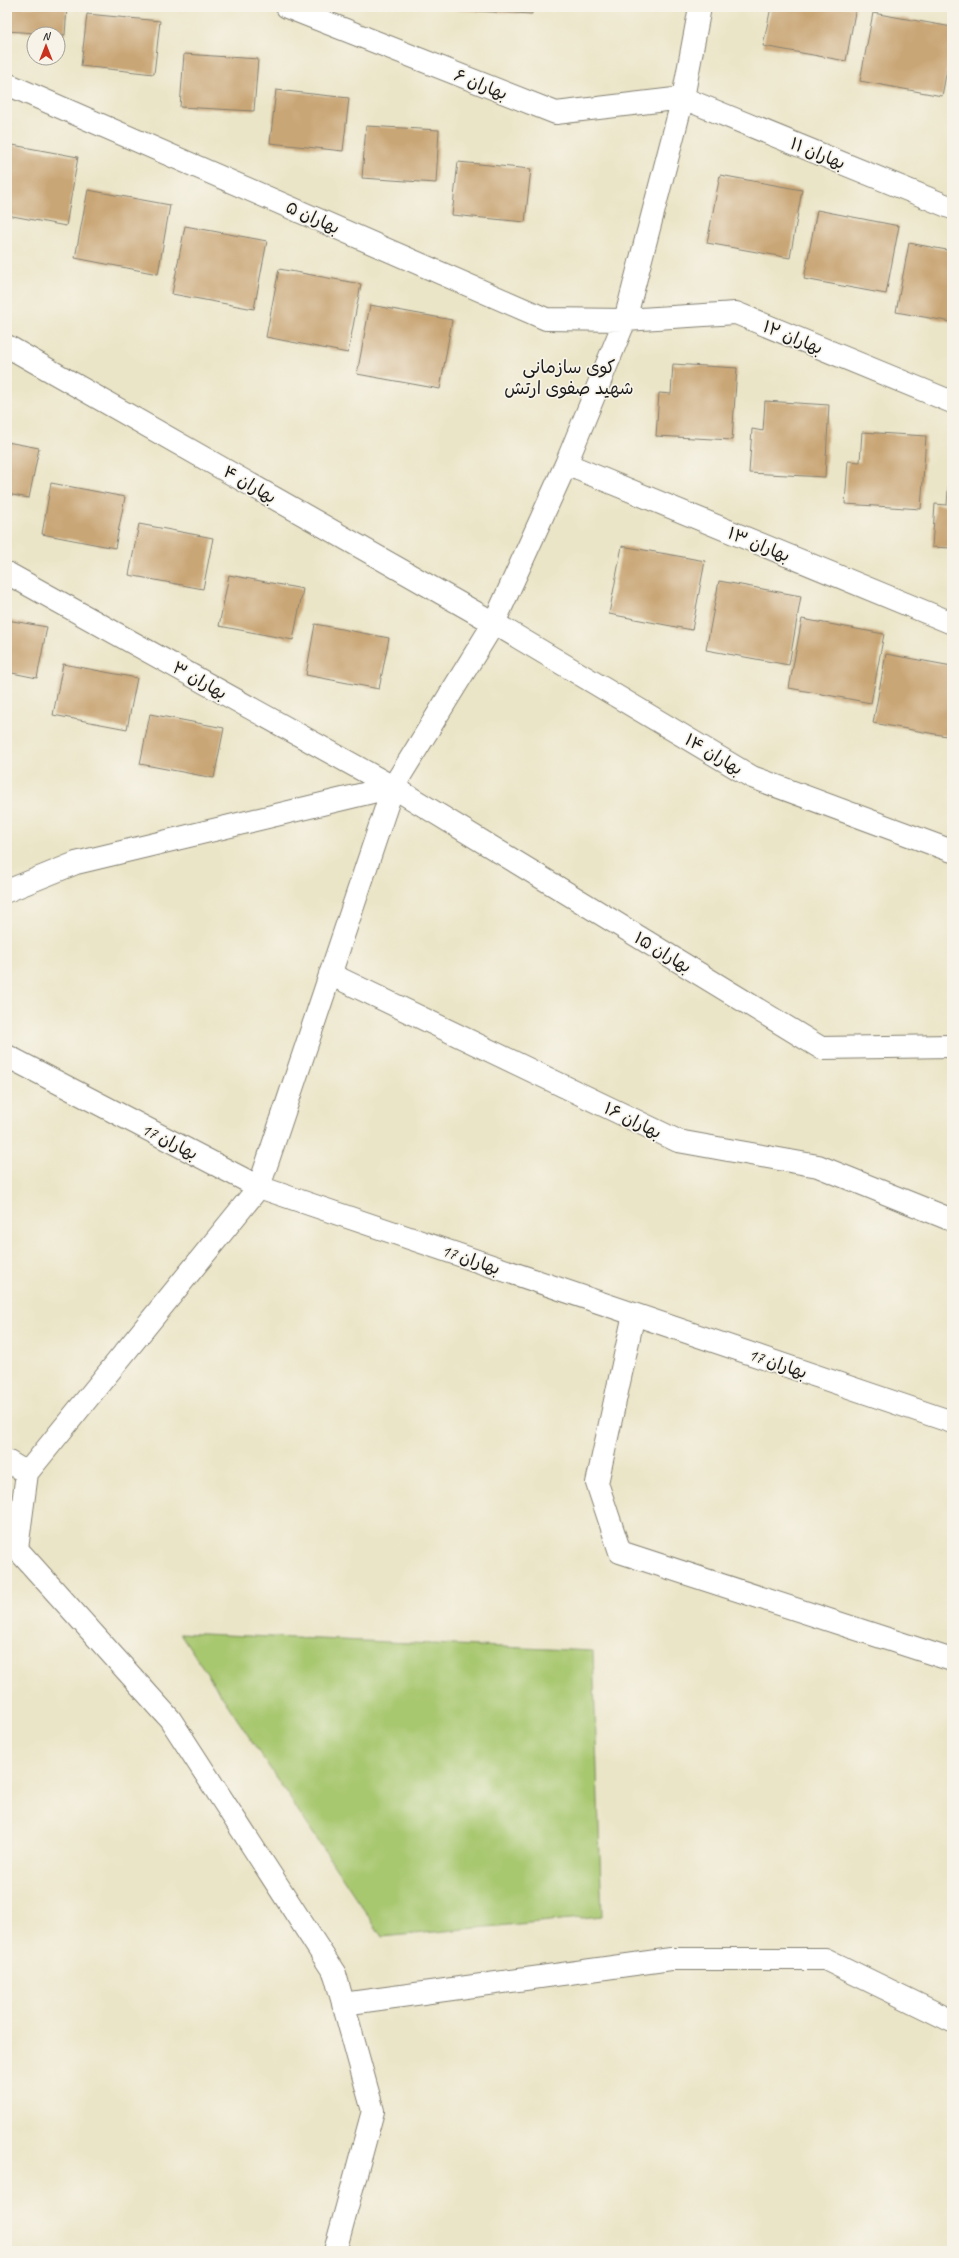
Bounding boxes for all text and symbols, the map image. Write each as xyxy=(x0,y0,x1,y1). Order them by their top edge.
north arrow xyxy=(26,26,66,66)
text: N xyxy=(43,29,52,43)
street label: بهاران ۶ xyxy=(451,64,510,105)
street label: بهاران ۱۱ xyxy=(787,133,848,174)
street label: بهاران ۵ xyxy=(283,196,343,239)
street label: بهاران ۱۲ xyxy=(760,316,826,359)
district label: کوی سازمانی شهید صفوی ارتش xyxy=(504,356,634,399)
street label: بهاران ۴ xyxy=(219,461,280,508)
street label: بهاران ۱۳ xyxy=(725,523,793,566)
street label: بهاران ۳ xyxy=(169,657,231,704)
street label: بهاران ۱۴ xyxy=(681,729,747,780)
street label: بهاران ۱۵ xyxy=(630,927,695,978)
street label: بهاران ۱۶ xyxy=(600,1098,665,1143)
street label: بهاران 17 xyxy=(138,1118,201,1165)
street label: بهاران 17 xyxy=(439,1240,503,1279)
street label: بهاران 17 xyxy=(746,1344,810,1383)

